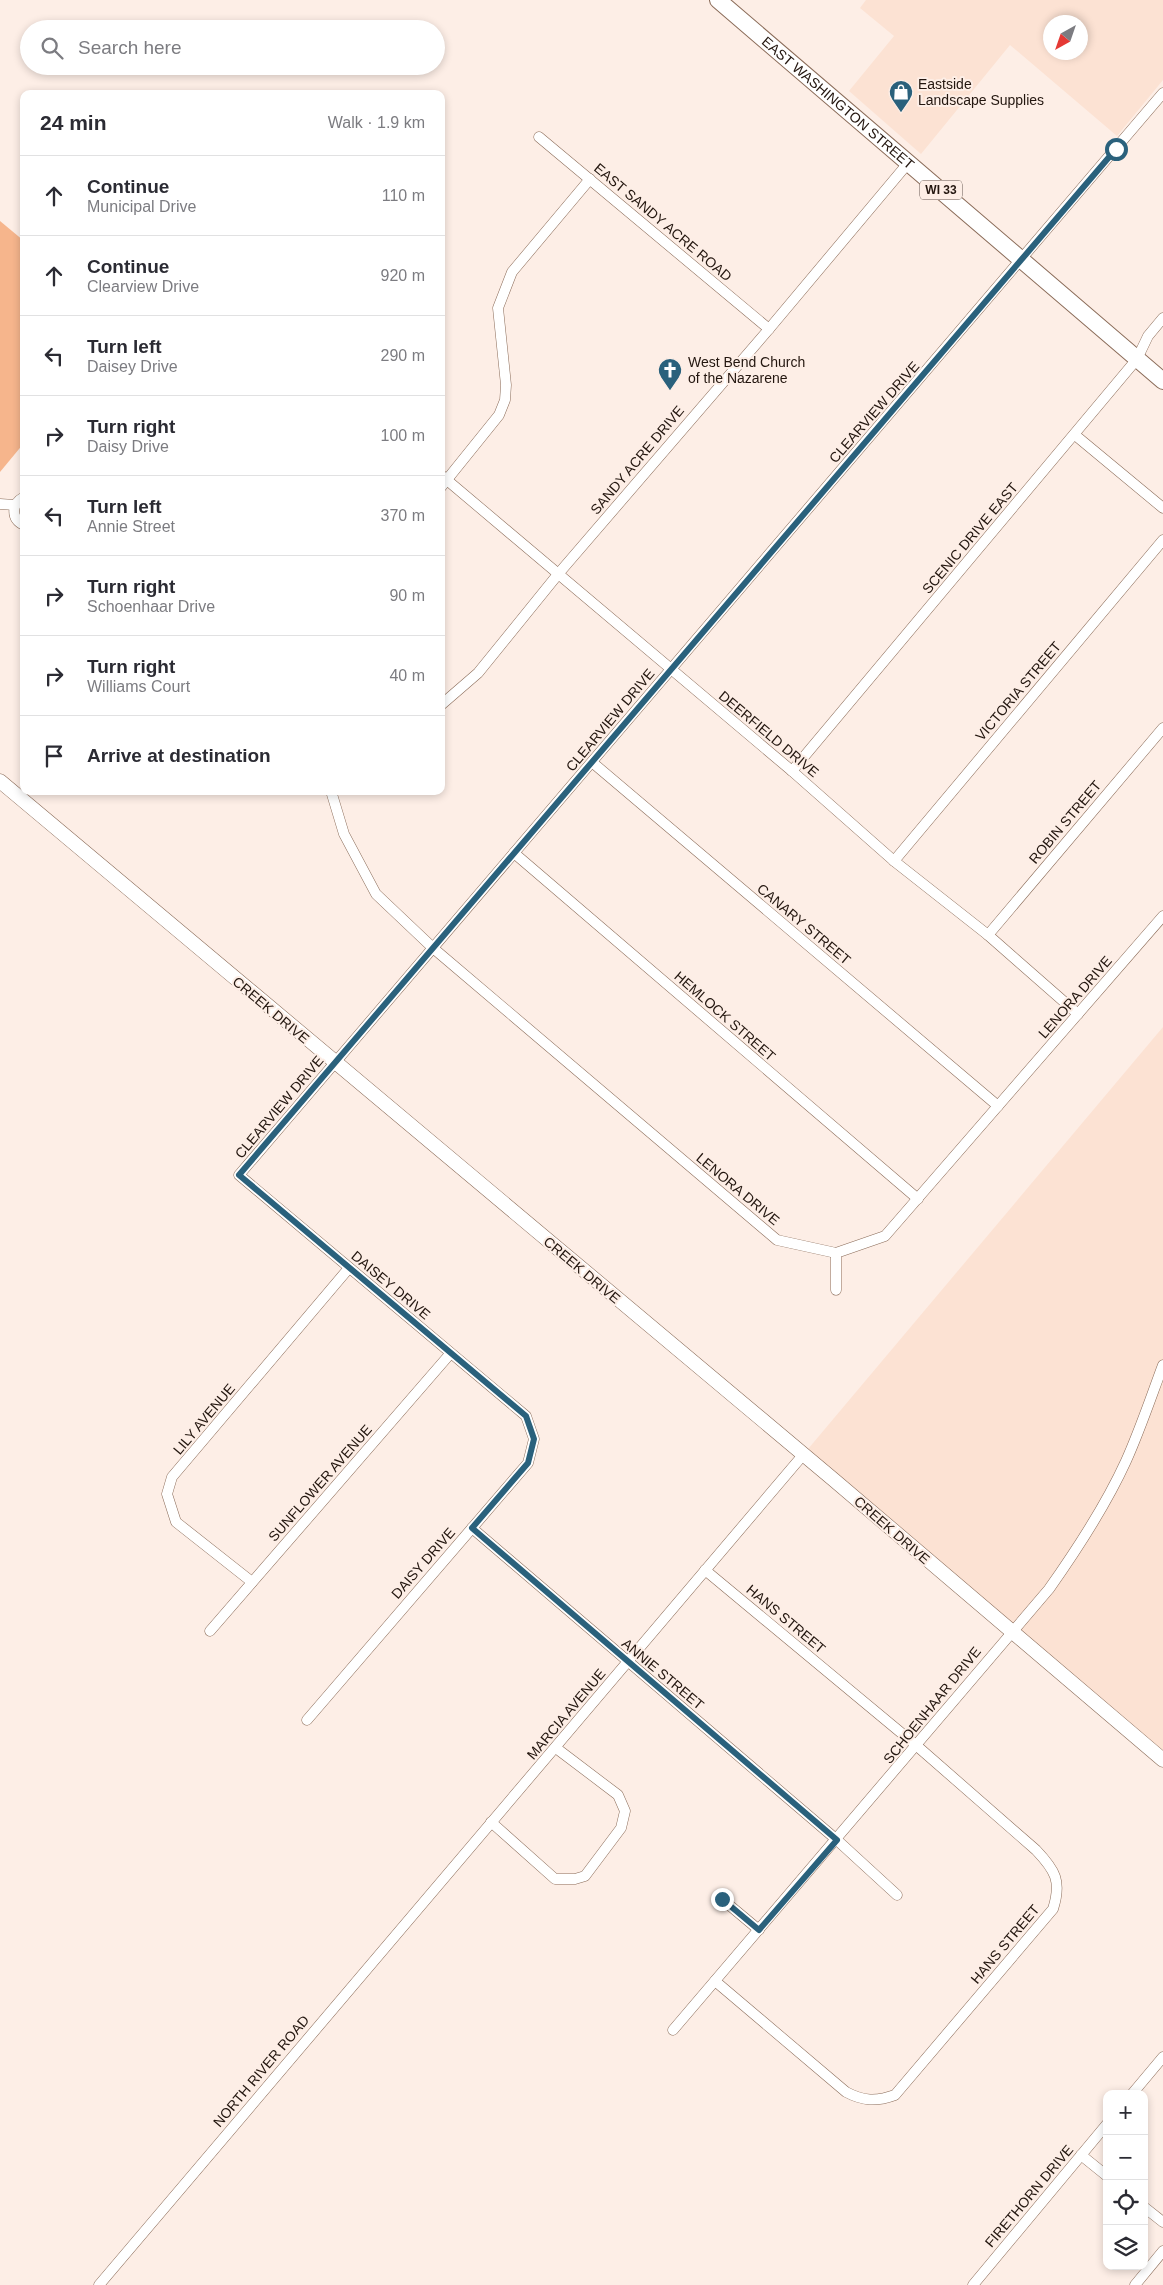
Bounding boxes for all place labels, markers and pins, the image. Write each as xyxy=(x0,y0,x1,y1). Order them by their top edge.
place label: Eastside Landscape Supplies xyxy=(918,76,1044,108)
shop icon: Eastside Landscape Supplies xyxy=(888,79,914,113)
place label: West Bend Church of the Nazarene xyxy=(688,354,805,386)
church icon: West Bend Church of the Nazarene xyxy=(657,357,683,391)

